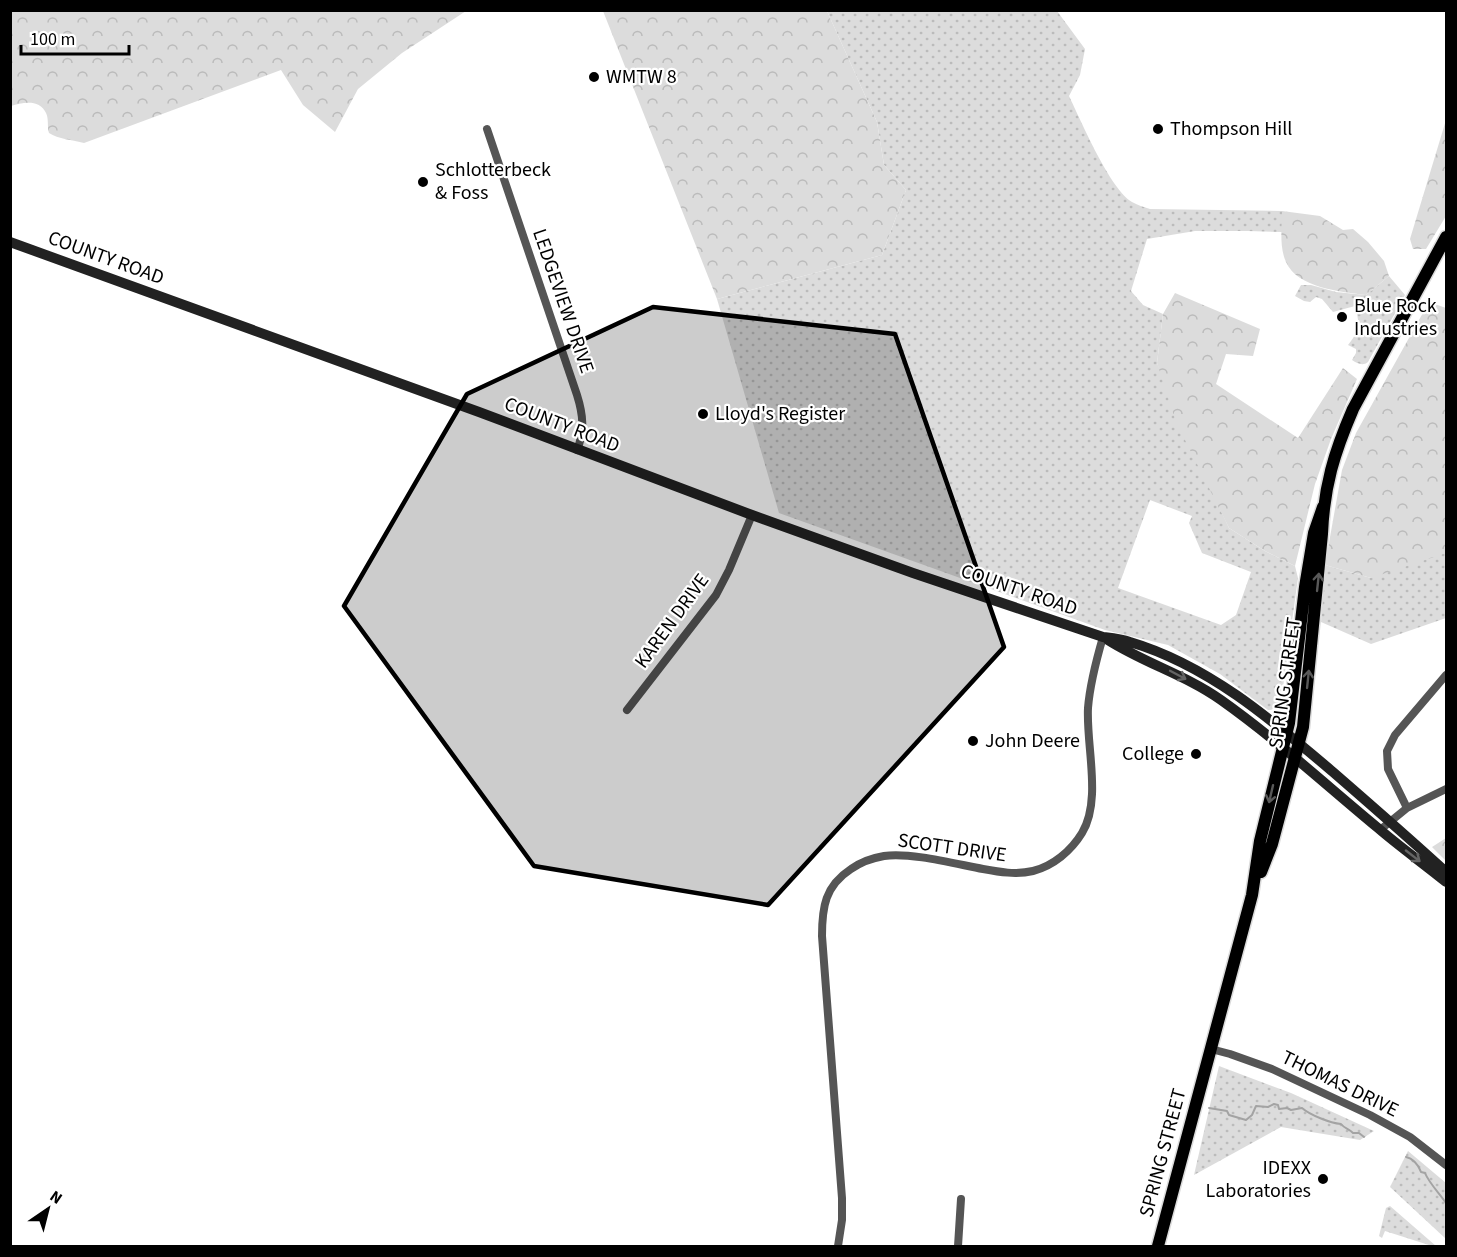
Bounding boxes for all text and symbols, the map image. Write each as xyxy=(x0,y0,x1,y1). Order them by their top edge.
scale bar xyxy=(21,18,129,56)
text: 100 m xyxy=(30,27,75,52)
place label: WMTW 8 xyxy=(606,63,677,91)
marker: WMTW 8 xyxy=(587,70,601,84)
place label: Thompson Hill xyxy=(1170,115,1292,143)
marker: Thompson Hill xyxy=(1151,122,1165,136)
place label: Schlotterbeck & Foss xyxy=(435,156,551,207)
marker: Schlotterbeck & Foss xyxy=(416,175,430,189)
street label: COUNTY ROAD xyxy=(44,224,168,292)
street label: LEDGEVIEW DRIVE xyxy=(525,225,601,377)
place label: Blue Rock Industries xyxy=(1354,292,1437,343)
marker: Blue Rock Industries xyxy=(1335,310,1349,324)
street label: COUNTY ROAD xyxy=(500,390,624,460)
place label: Lloyd's Register xyxy=(715,400,845,428)
marker: Lloyd's Register xyxy=(696,407,710,421)
street label: COUNTY ROAD xyxy=(957,557,1081,623)
street label: KAREN DRIVE xyxy=(628,568,716,674)
one-way arrow xyxy=(1312,573,1323,593)
street label: SPRING STREET xyxy=(1262,615,1308,750)
one-way arrow xyxy=(1169,669,1186,681)
one-way arrow xyxy=(1303,669,1314,689)
place label: John Deere xyxy=(985,727,1080,755)
marker: John Deere xyxy=(966,734,980,748)
place label: College xyxy=(1122,740,1184,768)
marker: College xyxy=(1189,747,1203,761)
one-way arrow xyxy=(1265,784,1276,803)
street label: SCOTT DRIVE xyxy=(896,827,1008,869)
one-way arrow xyxy=(1405,849,1421,862)
street label: THOMAS DRIVE xyxy=(1277,1044,1403,1124)
street label: SPRING STREET xyxy=(1132,1085,1194,1220)
place label: IDEXX Laboratories xyxy=(1206,1154,1311,1205)
marker: IDEXX Laboratories xyxy=(1316,1172,1330,1186)
north arrow xyxy=(18,1179,78,1239)
text: N xyxy=(45,1185,67,1210)

